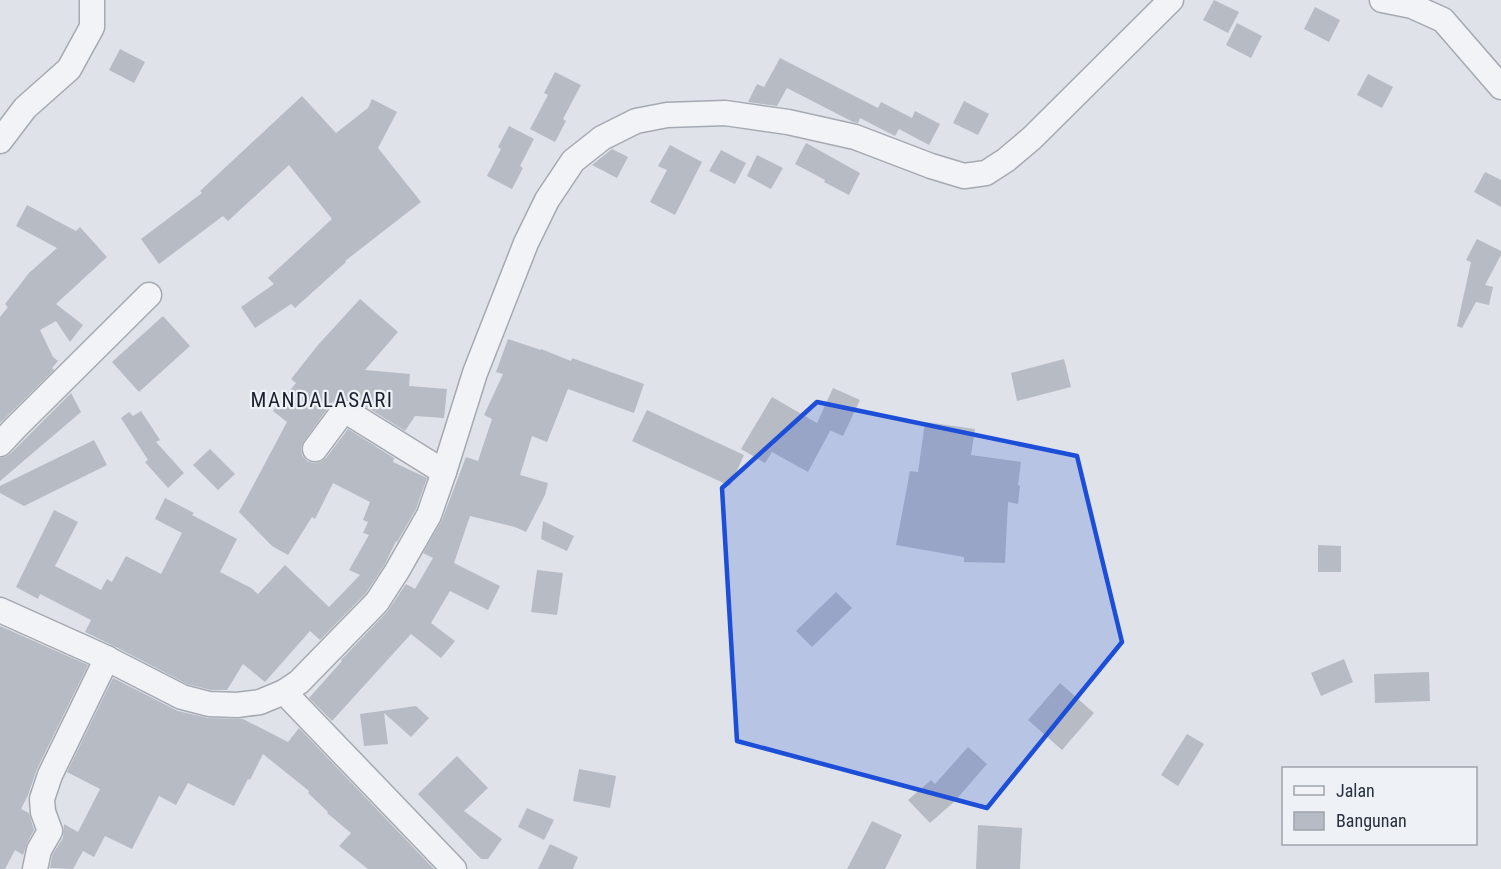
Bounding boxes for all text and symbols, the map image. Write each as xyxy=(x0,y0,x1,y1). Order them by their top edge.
district label: MANDALASARI xyxy=(250,388,394,412)
legend xyxy=(1282,767,1477,845)
text: Jalan xyxy=(1336,780,1375,801)
text: Bangunan xyxy=(1336,810,1407,831)

